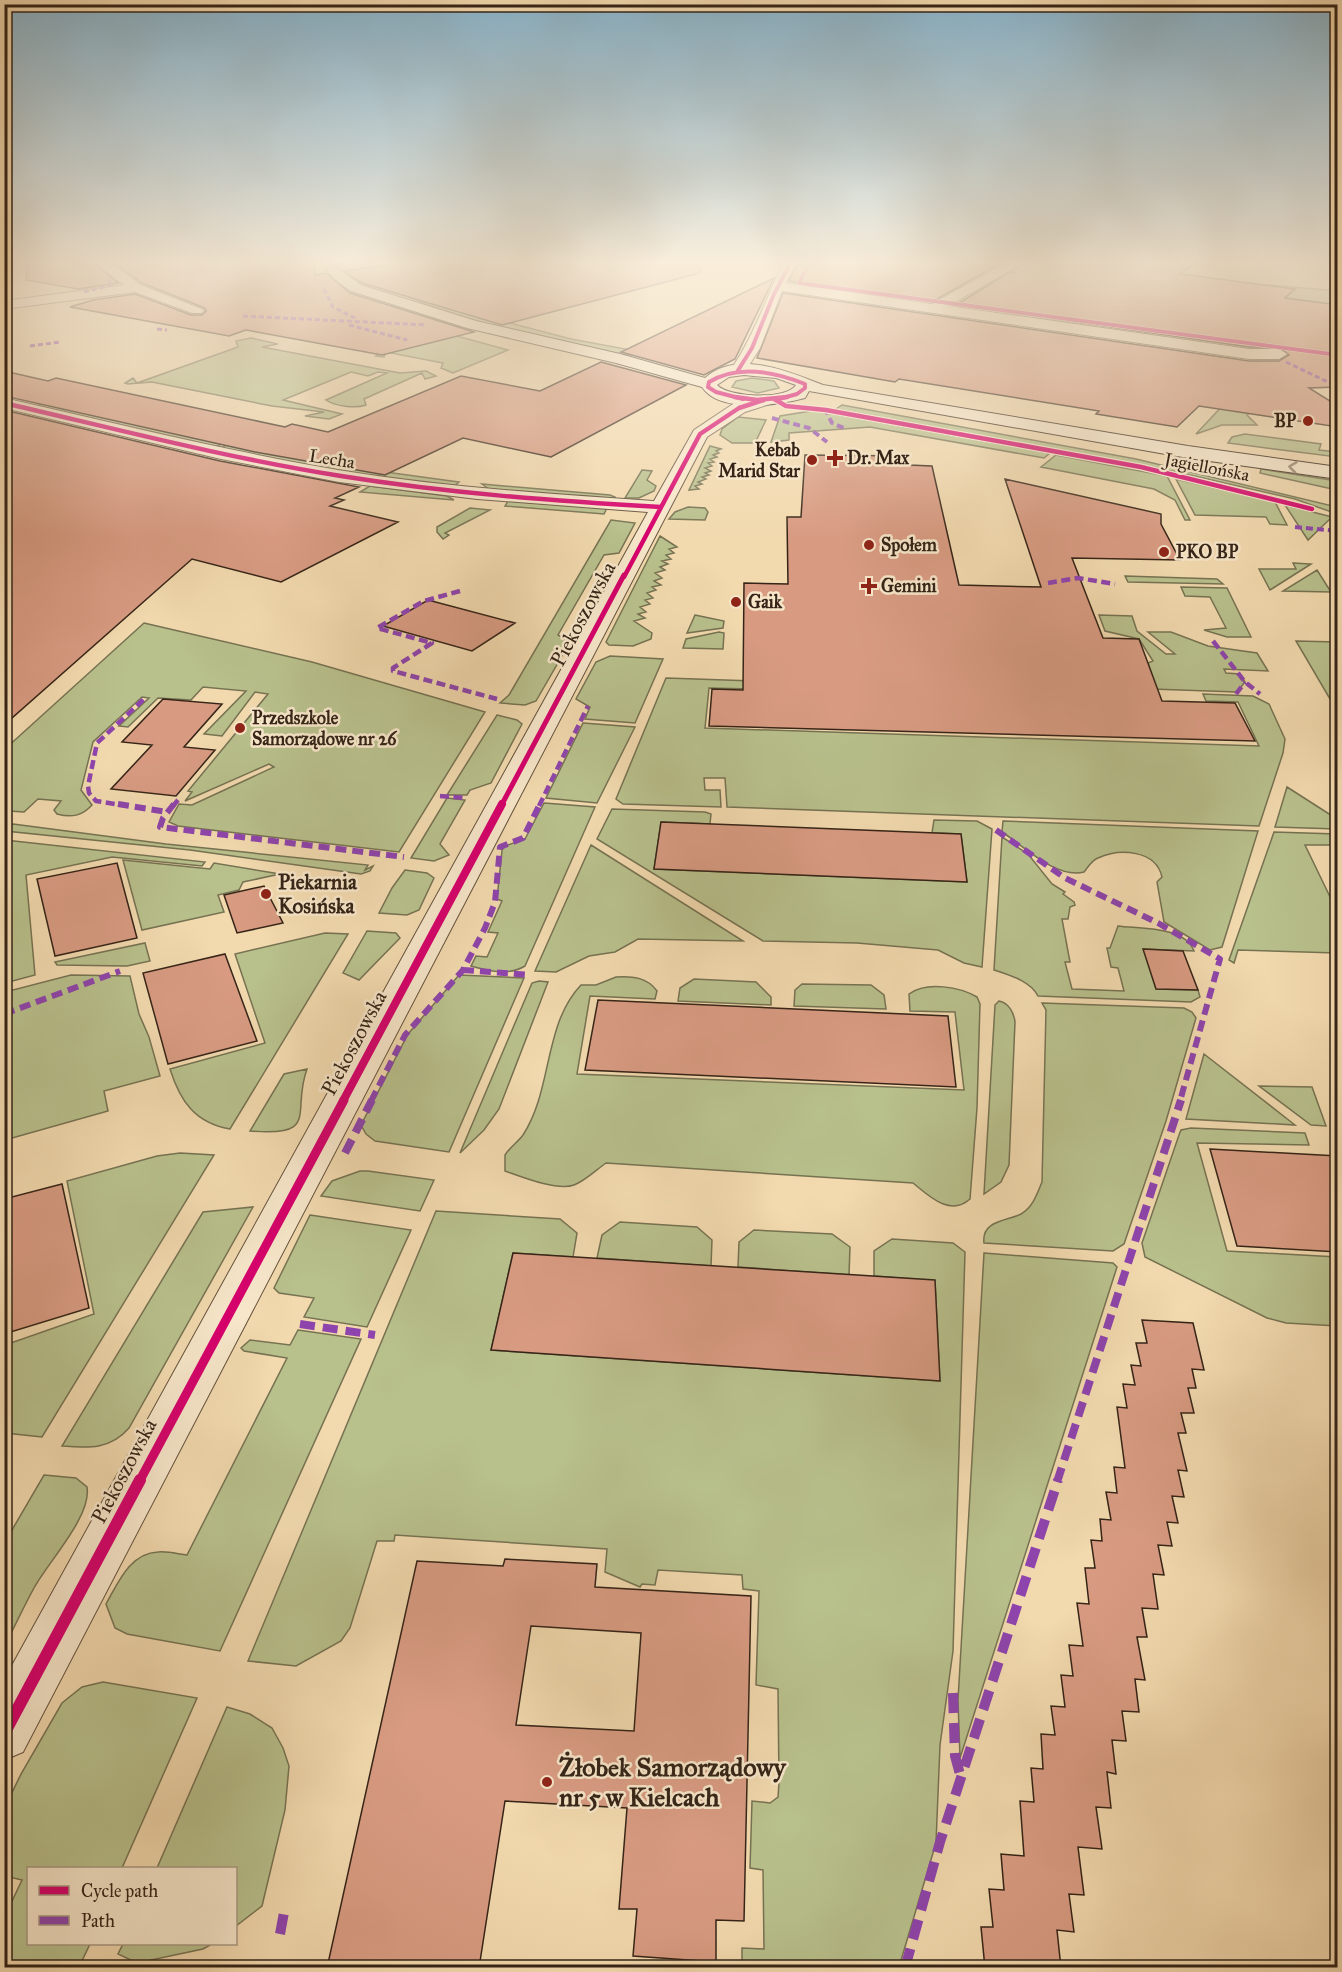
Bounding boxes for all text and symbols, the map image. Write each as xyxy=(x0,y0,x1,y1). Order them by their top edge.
place label: BP xyxy=(1274,410,1297,432)
marker: BP xyxy=(1301,414,1315,428)
place label: Kebab Marid Star xyxy=(718,439,801,482)
street label: Lecha xyxy=(308,445,357,474)
place label: Dr. Max xyxy=(847,447,910,469)
street label: Jagiellońska xyxy=(1160,448,1252,487)
marker: Dr. Max xyxy=(828,451,842,465)
marker: Kebab Marid Star xyxy=(805,453,819,467)
one-way arrow xyxy=(1288,461,1297,474)
place label: Społem xyxy=(881,534,938,557)
marker: Społem xyxy=(862,538,876,552)
place label: PKO BP xyxy=(1176,541,1239,563)
marker: PKO BP xyxy=(1157,545,1171,559)
street label: Piekoszowska xyxy=(545,557,621,671)
place label: Gemini xyxy=(881,575,937,597)
marker: Gemini xyxy=(862,579,876,593)
place label: Gaik xyxy=(748,591,783,613)
marker: Gaik xyxy=(729,595,743,609)
place label: Przedszkole Samorządowe nr 26 xyxy=(252,707,397,750)
marker: Przedszkole Samorządowe nr 26 xyxy=(233,721,247,735)
place label: Piekarnia Kosińska xyxy=(278,869,358,919)
marker: Piekarnia Kosińska xyxy=(259,887,273,901)
street label: Piekoszowska xyxy=(316,986,392,1100)
street label: Piekoszowska xyxy=(86,1414,162,1528)
place label: Żłobek Samorządowy nr 5 w Kielcach xyxy=(559,1751,787,1813)
marker: Żłobek Samorządowy nr 5 w Kielcach xyxy=(540,1775,554,1789)
legend xyxy=(27,1867,237,1945)
text: Cycle path xyxy=(81,1880,158,1902)
text: Path xyxy=(81,1910,115,1932)

